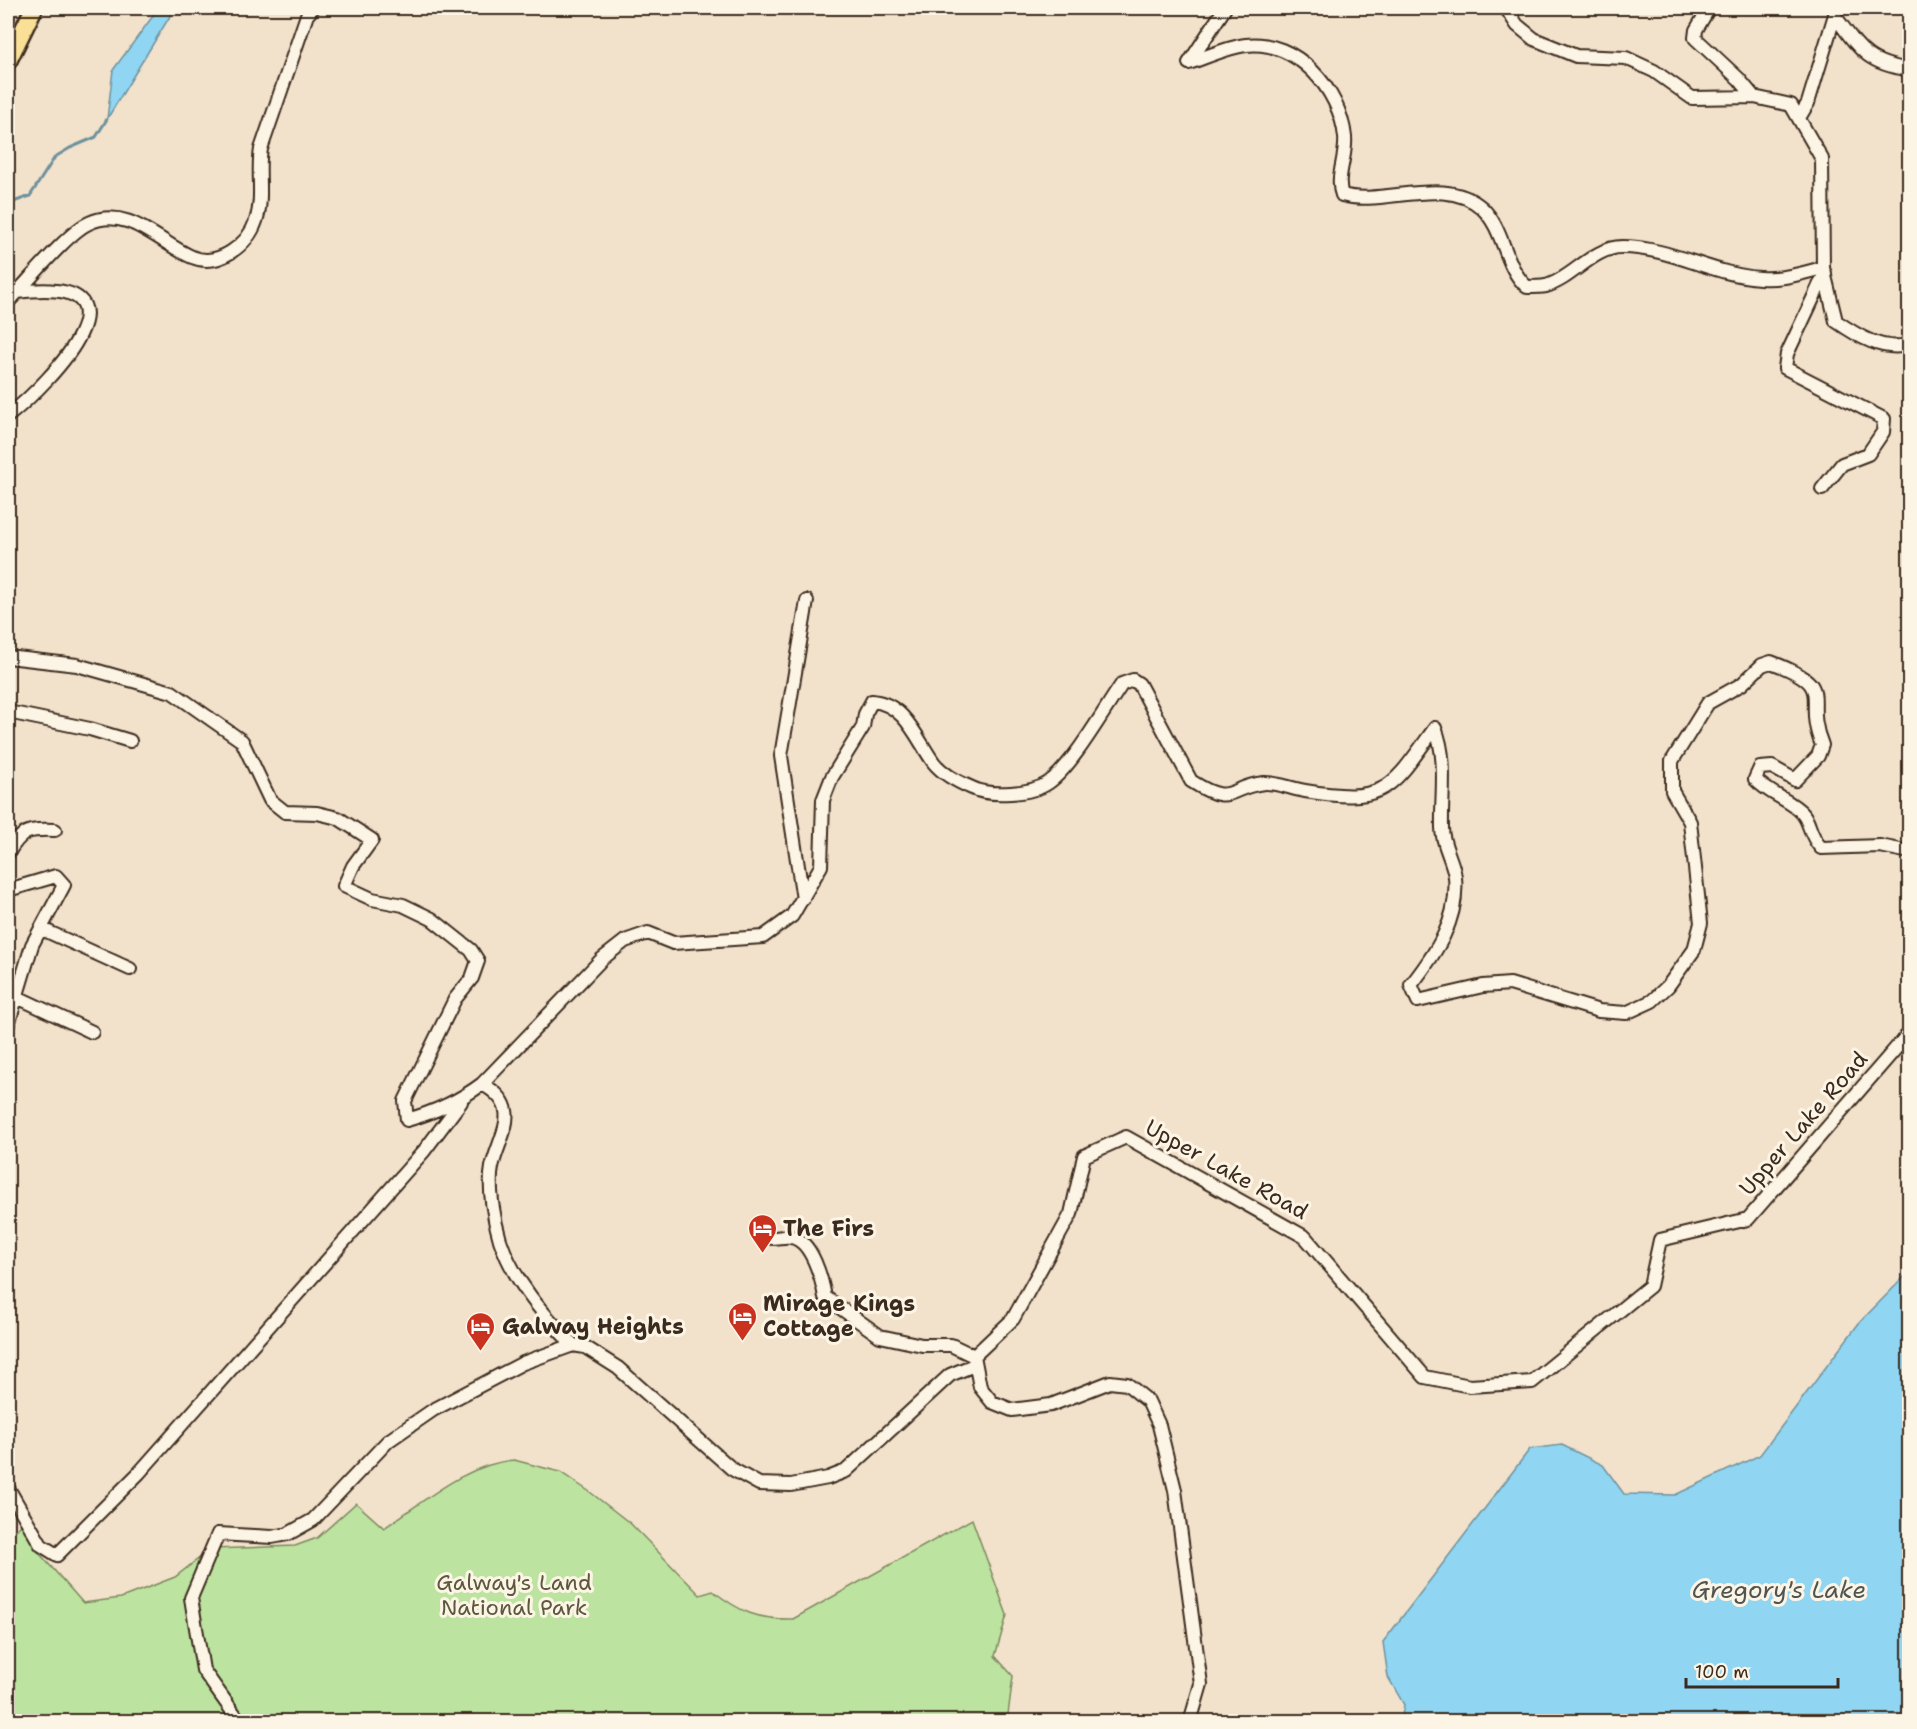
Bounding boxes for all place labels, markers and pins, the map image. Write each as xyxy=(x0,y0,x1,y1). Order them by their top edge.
hotel icon: The Firs xyxy=(746,1212,778,1254)
place label: The Firs xyxy=(783,1214,874,1243)
place label: Mirage Kings Cottage xyxy=(763,1289,915,1343)
hotel icon: Mirage Kings Cottage xyxy=(726,1300,758,1342)
hotel icon: Galway Heights xyxy=(465,1310,497,1352)
place label: Galway Heights xyxy=(502,1312,684,1341)

